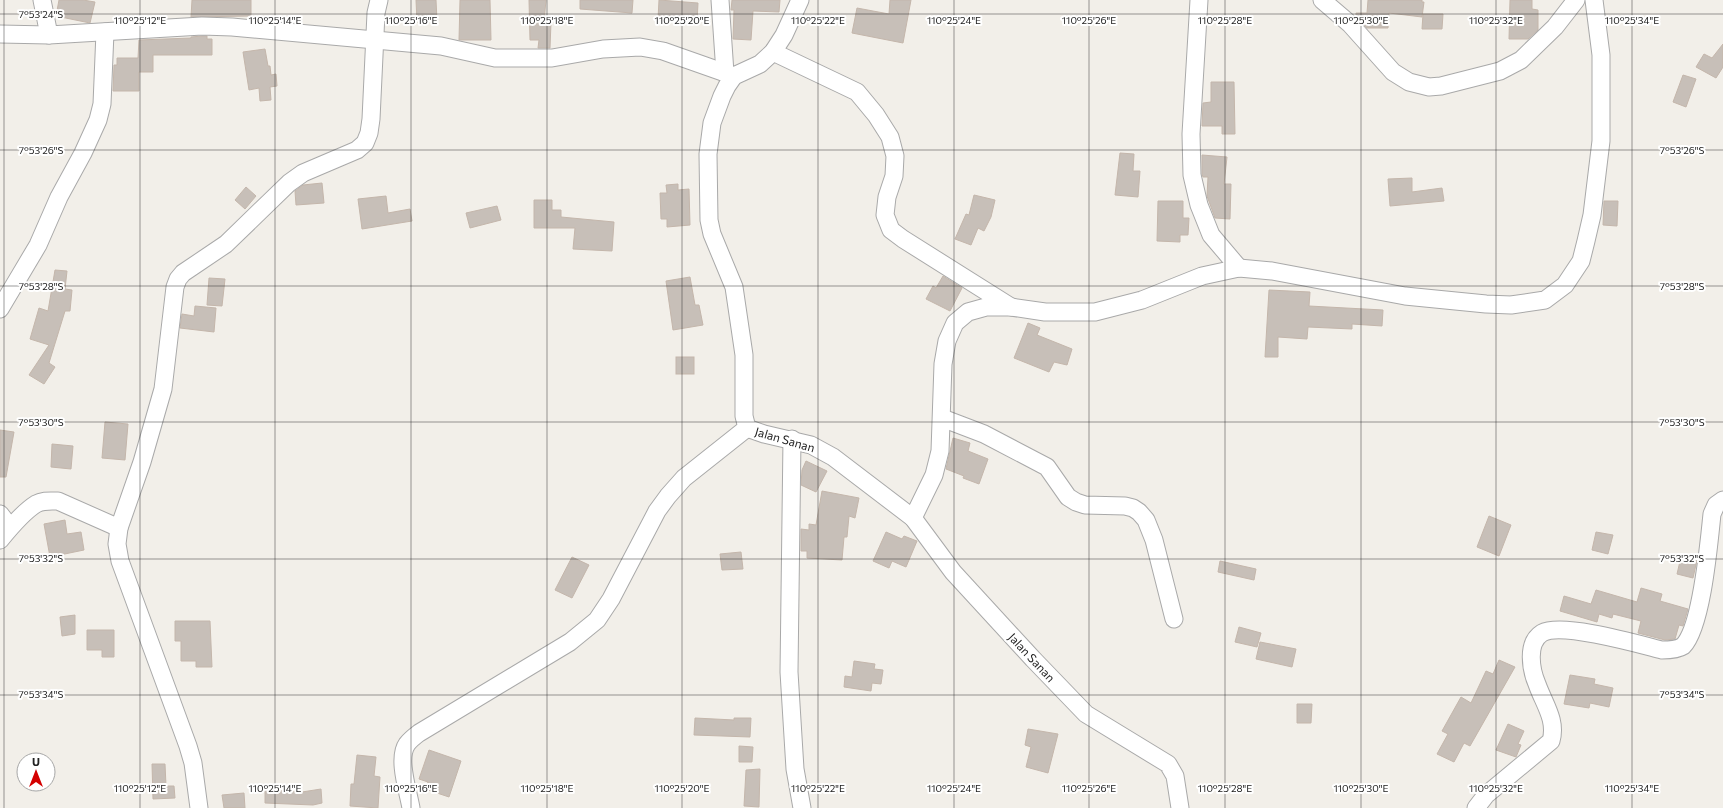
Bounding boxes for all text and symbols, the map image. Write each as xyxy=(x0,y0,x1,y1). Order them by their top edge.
text: 7°53'24"S xyxy=(19,8,63,20)
text: 110°25'12"E xyxy=(114,14,166,26)
text: 110°25'14"E xyxy=(249,14,302,26)
text: 110°25'16"E xyxy=(384,14,438,26)
text: 110°25'18"E xyxy=(520,14,574,26)
text: 110°25'20"E xyxy=(655,14,709,26)
text: 110°25'22"E xyxy=(791,14,845,26)
text: 110°25'24"E xyxy=(927,14,981,26)
text: 110°25'26"E xyxy=(1062,14,1116,26)
text: 110°25'28"E xyxy=(1198,14,1252,26)
text: 110°25'30"E xyxy=(1334,14,1389,26)
text: 110°25'32"E xyxy=(1469,14,1523,26)
text: 110°25'34"E xyxy=(1605,14,1659,26)
text: 7°53'26"S xyxy=(19,144,63,156)
text: 7°53'26"S xyxy=(1660,144,1704,156)
text: 7°53'28"S xyxy=(19,280,63,292)
text: 7°53'28"S xyxy=(1660,280,1704,292)
text: 7°53'30"S xyxy=(18,416,64,428)
text: 7°53'30"S xyxy=(1659,416,1705,428)
street label: Jalan Sanan xyxy=(753,424,817,455)
text: 7°53'32"S xyxy=(19,552,63,564)
text: 7°53'32"S xyxy=(1660,552,1704,564)
street label: Jalan Sanan xyxy=(1005,630,1058,685)
text: 7°53'34"S xyxy=(19,688,64,700)
text: 7°53'34"S xyxy=(1660,688,1705,700)
north arrow xyxy=(16,752,56,792)
text: U xyxy=(32,755,40,768)
text: 110°25'12"E xyxy=(114,782,166,794)
text: 110°25'14"E xyxy=(249,782,302,794)
text: 110°25'16"E xyxy=(384,782,438,794)
text: 110°25'18"E xyxy=(520,782,574,794)
text: 110°25'20"E xyxy=(655,782,709,794)
text: 110°25'22"E xyxy=(791,782,845,794)
text: 110°25'24"E xyxy=(927,782,981,794)
text: 110°25'26"E xyxy=(1062,782,1116,794)
text: 110°25'28"E xyxy=(1198,782,1252,794)
text: 110°25'30"E xyxy=(1334,782,1389,794)
text: 110°25'32"E xyxy=(1469,782,1523,794)
text: 110°25'34"E xyxy=(1605,782,1659,794)

